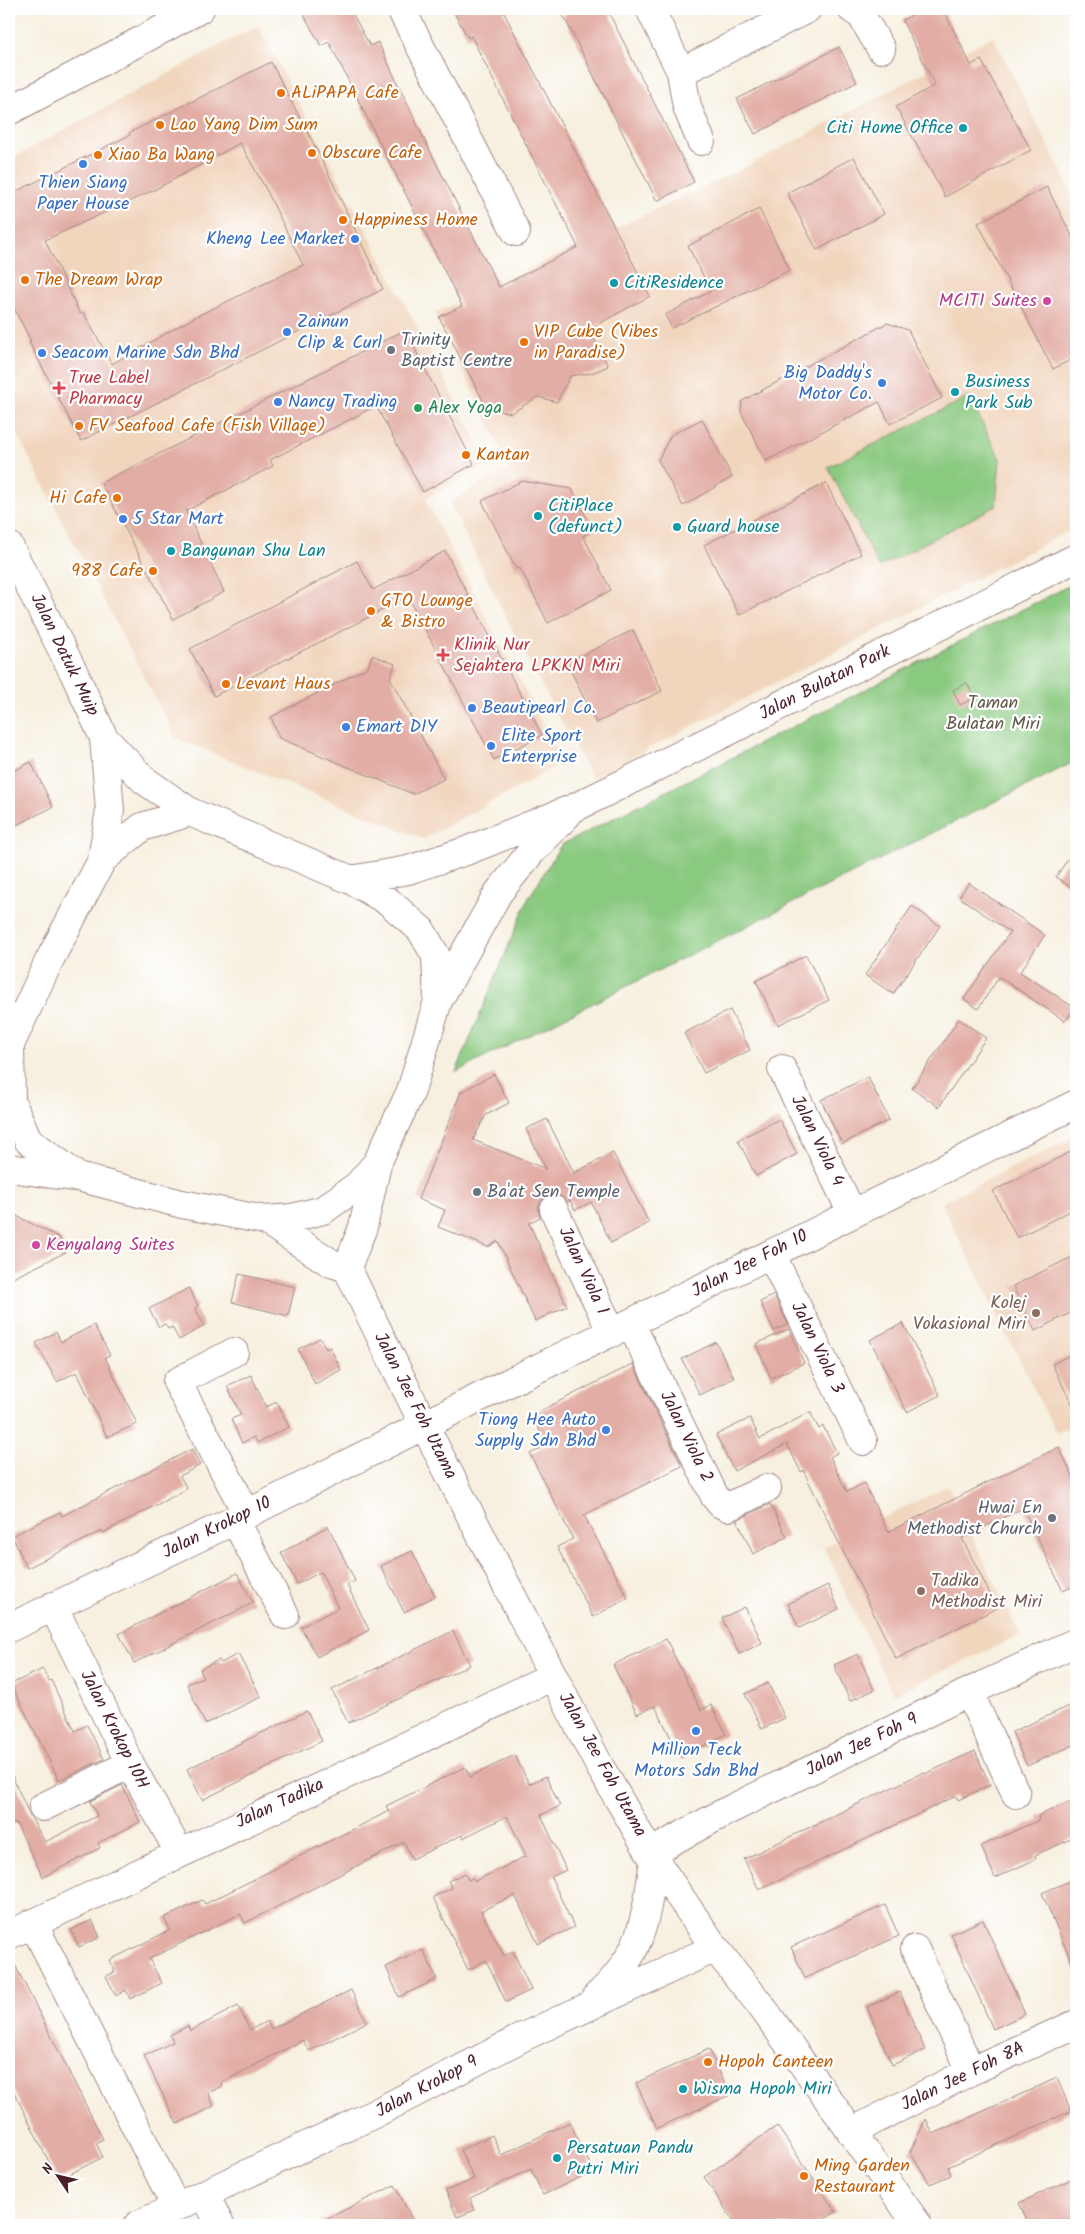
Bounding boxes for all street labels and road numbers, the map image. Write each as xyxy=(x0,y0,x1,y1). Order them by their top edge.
street label: Jalan Datuk Muip xyxy=(22,589,106,722)
street label: Jalan Bulatan Park xyxy=(754,637,896,729)
street label: Jalan Viola 4 xyxy=(782,1090,852,1192)
street label: Jalan Viola 1 xyxy=(550,1222,616,1320)
street label: Jalan Jee Foh 10 xyxy=(687,1222,813,1306)
street label: Jalan Viola 3 xyxy=(782,1297,852,1399)
street label: Jalan Jee Foh Utama xyxy=(365,1327,465,1485)
street label: Jalan Viola 2 xyxy=(651,1386,721,1488)
street label: Jalan Krokop 10 xyxy=(157,1489,277,1567)
street label: Jalan Krokop 10H xyxy=(71,1665,157,1795)
street label: Jalan Jee Foh Utama xyxy=(550,1687,654,1843)
street label: Jalan Jee Foh 9 xyxy=(801,1705,923,1785)
street label: Jalan Tadika xyxy=(231,1771,329,1837)
street label: Jalan Jee Foh 8A xyxy=(896,2034,1030,2120)
street label: Jalan Krokop 9 xyxy=(371,2048,484,2126)

